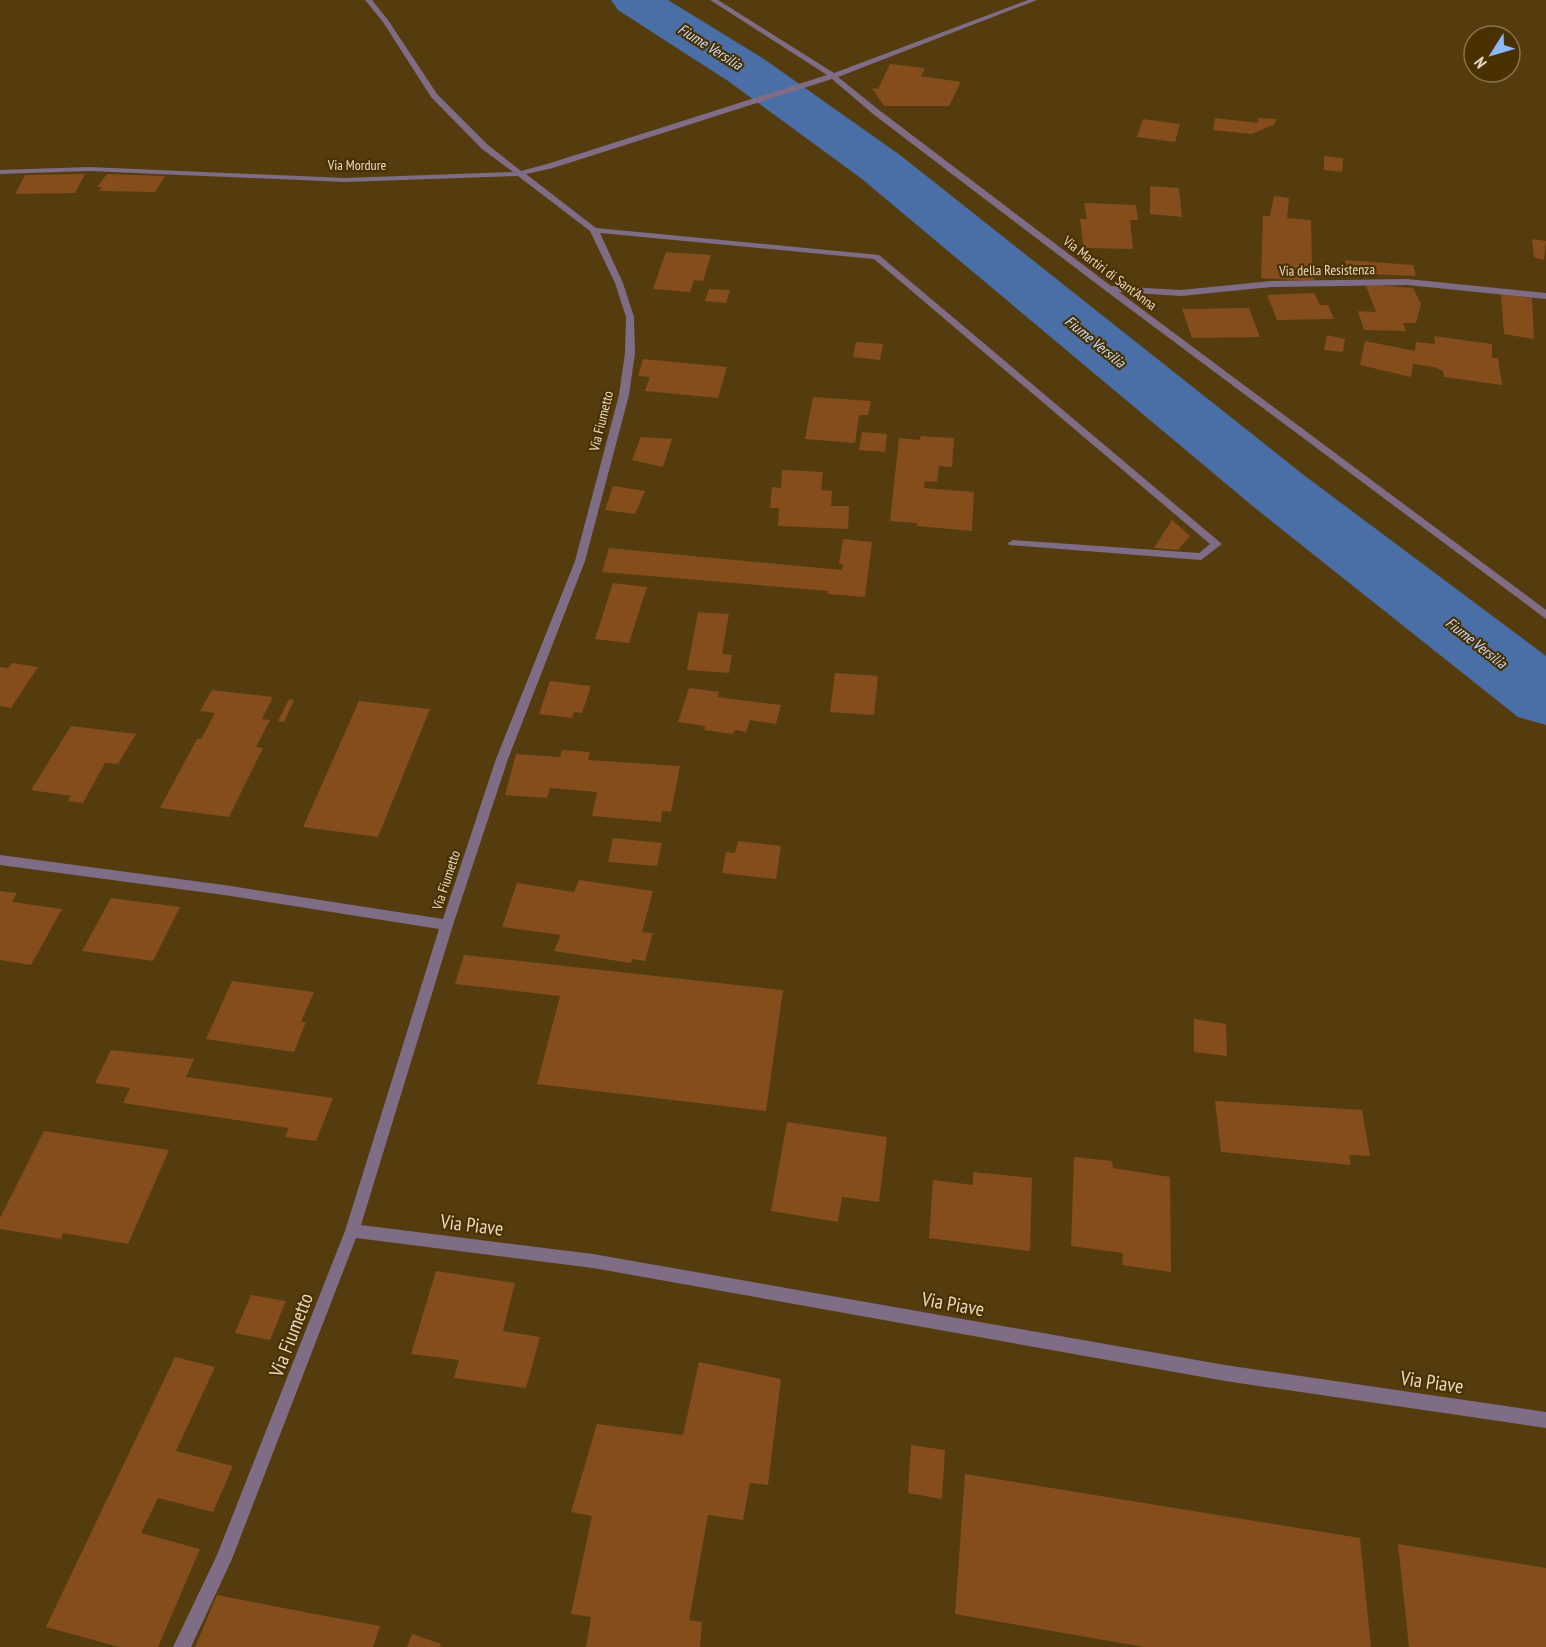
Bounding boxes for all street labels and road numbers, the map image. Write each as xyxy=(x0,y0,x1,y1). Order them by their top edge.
street label: Via Mordure xyxy=(327,156,387,174)
street label: Via Martiri di Sant'Anna xyxy=(1059,231,1160,314)
street label: Via della Resistenza xyxy=(1278,260,1375,280)
street label: Via Fiumetto xyxy=(585,389,617,454)
street label: Via Fiumetto xyxy=(428,848,464,913)
street label: Via Piave xyxy=(438,1208,505,1242)
street label: Via Piave xyxy=(919,1286,986,1322)
street label: Via Fiumetto xyxy=(263,1289,319,1382)
street label: Via Piave xyxy=(1398,1365,1465,1399)

